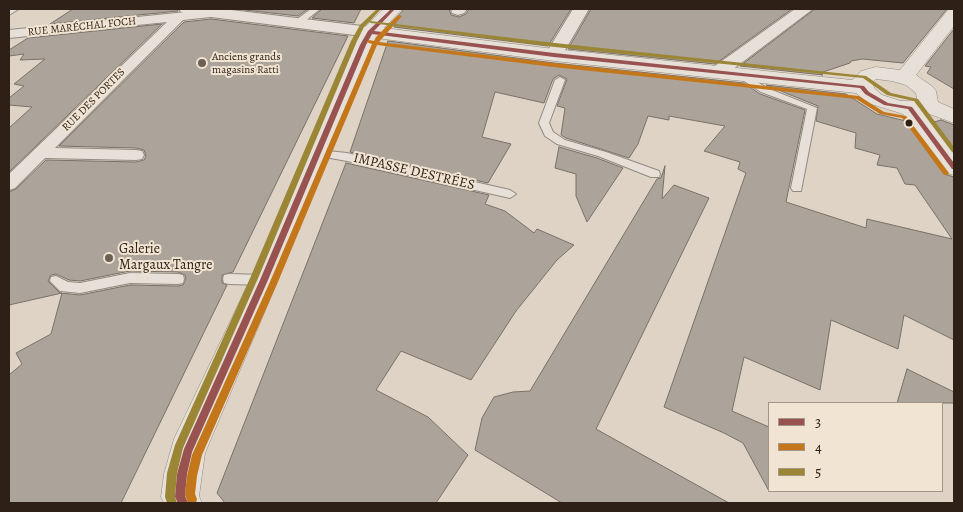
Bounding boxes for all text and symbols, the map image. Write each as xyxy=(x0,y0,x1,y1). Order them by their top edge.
street label: RUE MARÉCHAL FOCH xyxy=(27,15,137,39)
place label: Anciens grands magasins Ratti xyxy=(212,50,281,76)
marker: Anciens grands magasins Ratti xyxy=(196,57,208,69)
street label: RUE DES PORTES xyxy=(60,66,128,134)
unlabelled marker xyxy=(904,118,914,128)
street label: IMPASSE DESTRÉES xyxy=(352,150,476,194)
place label: Galerie Margaux Tangre xyxy=(119,242,213,274)
marker: Galerie Margaux Tangre xyxy=(103,252,115,264)
legend xyxy=(768,402,943,492)
text: 3 xyxy=(815,412,821,432)
text: 4 xyxy=(815,437,822,457)
text: 5 xyxy=(815,462,821,482)

